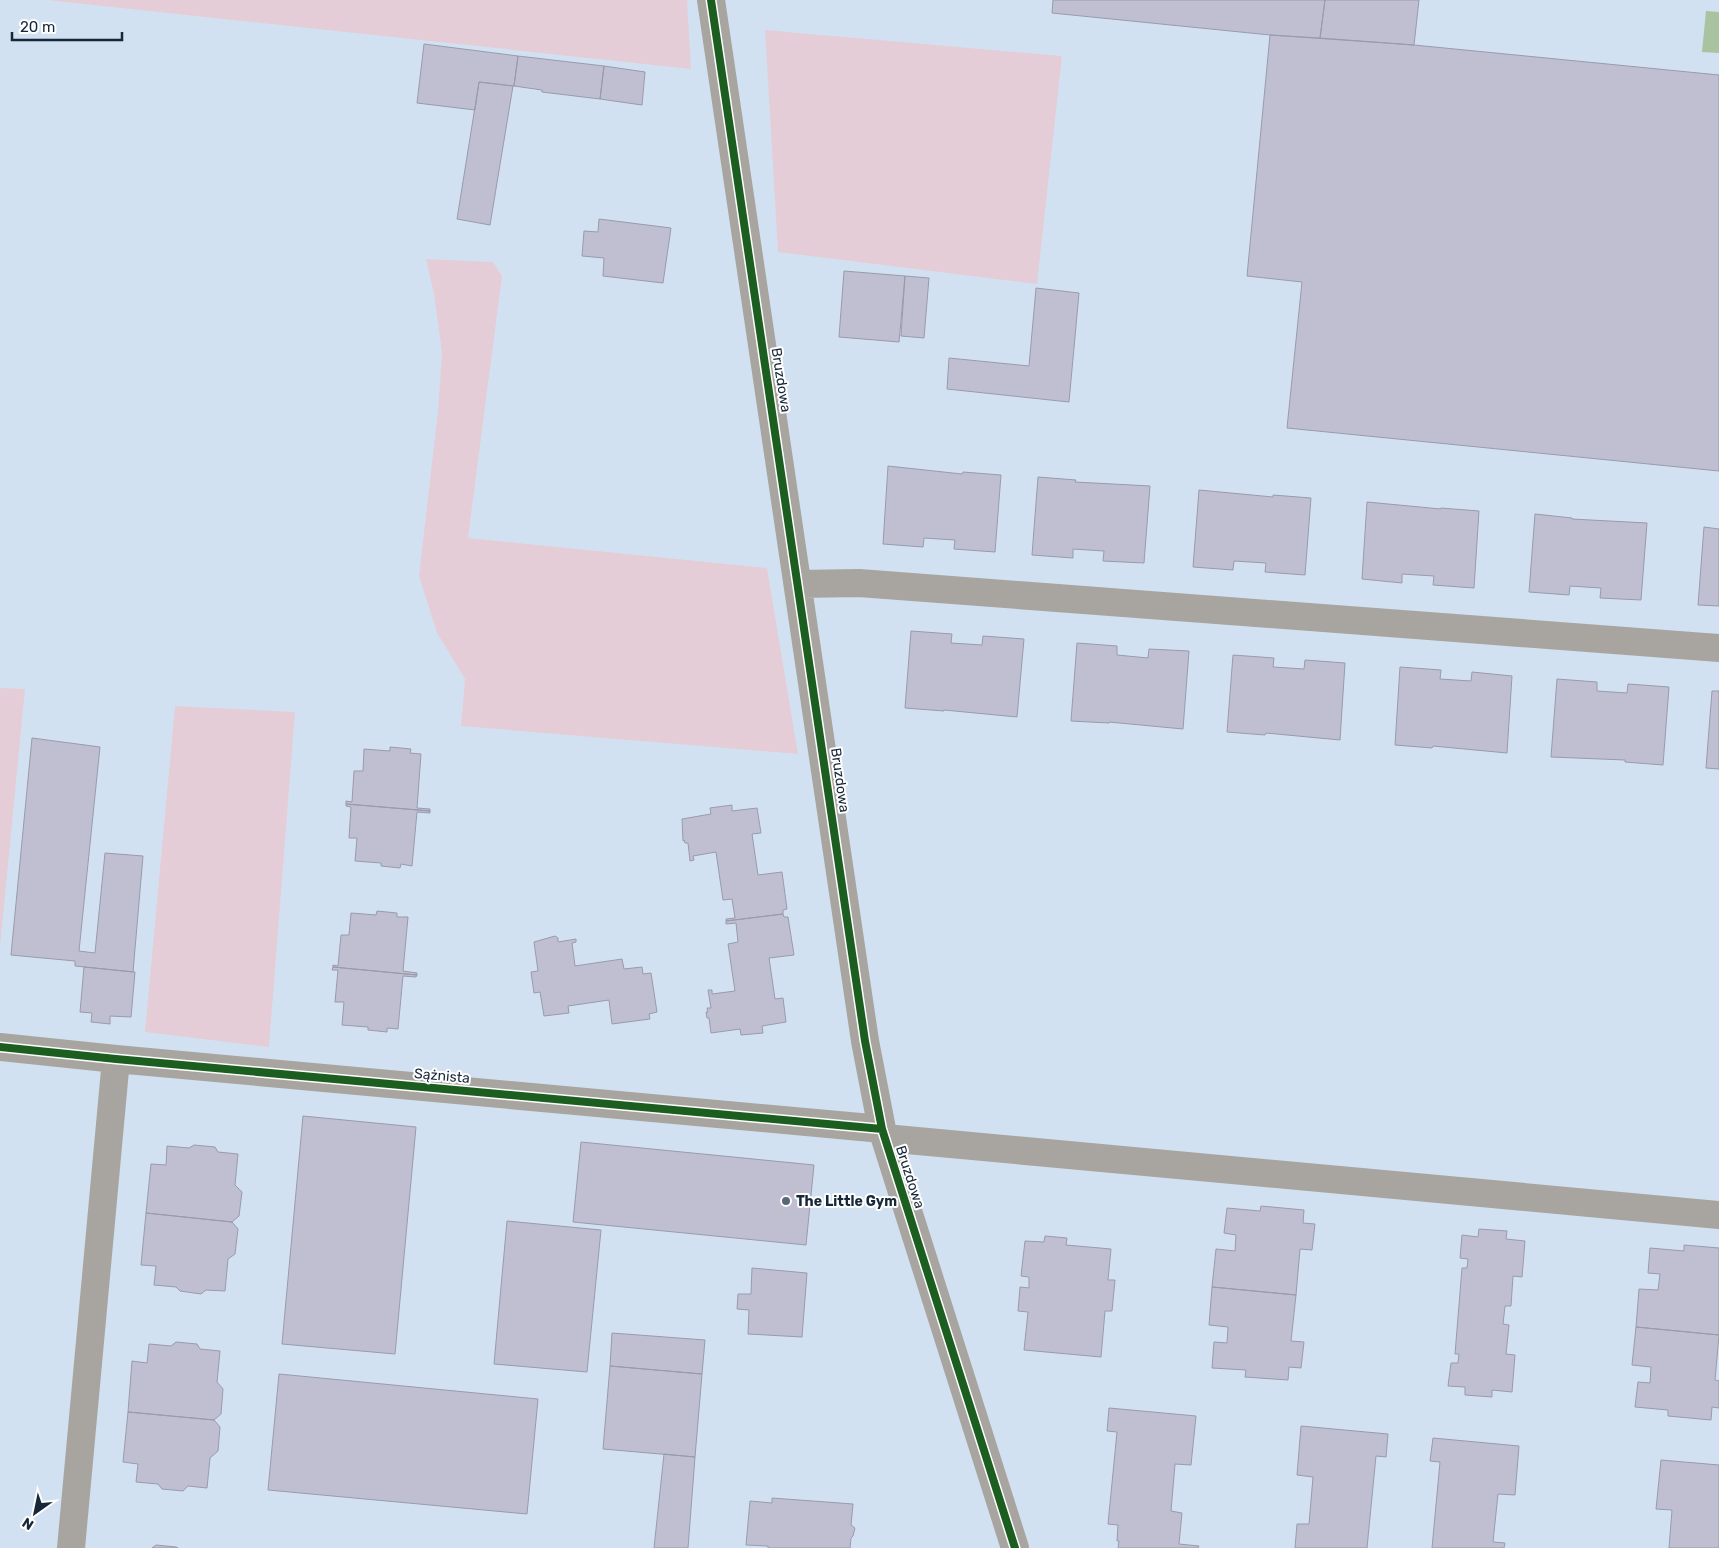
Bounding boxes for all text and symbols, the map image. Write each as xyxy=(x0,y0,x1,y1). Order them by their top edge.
scale bar xyxy=(12,10,122,42)
text: 20 m xyxy=(20,18,55,36)
street label: Bruzdowa xyxy=(768,347,794,413)
street label: Bruzdowa xyxy=(827,747,853,813)
street label: Sążnista xyxy=(413,1065,471,1087)
street label: Bruzdowa xyxy=(892,1143,928,1211)
place label: The Little Gym xyxy=(796,1193,897,1210)
marker: The Little Gym xyxy=(780,1195,792,1207)
north arrow xyxy=(10,1488,60,1538)
text: N xyxy=(19,1514,37,1533)

